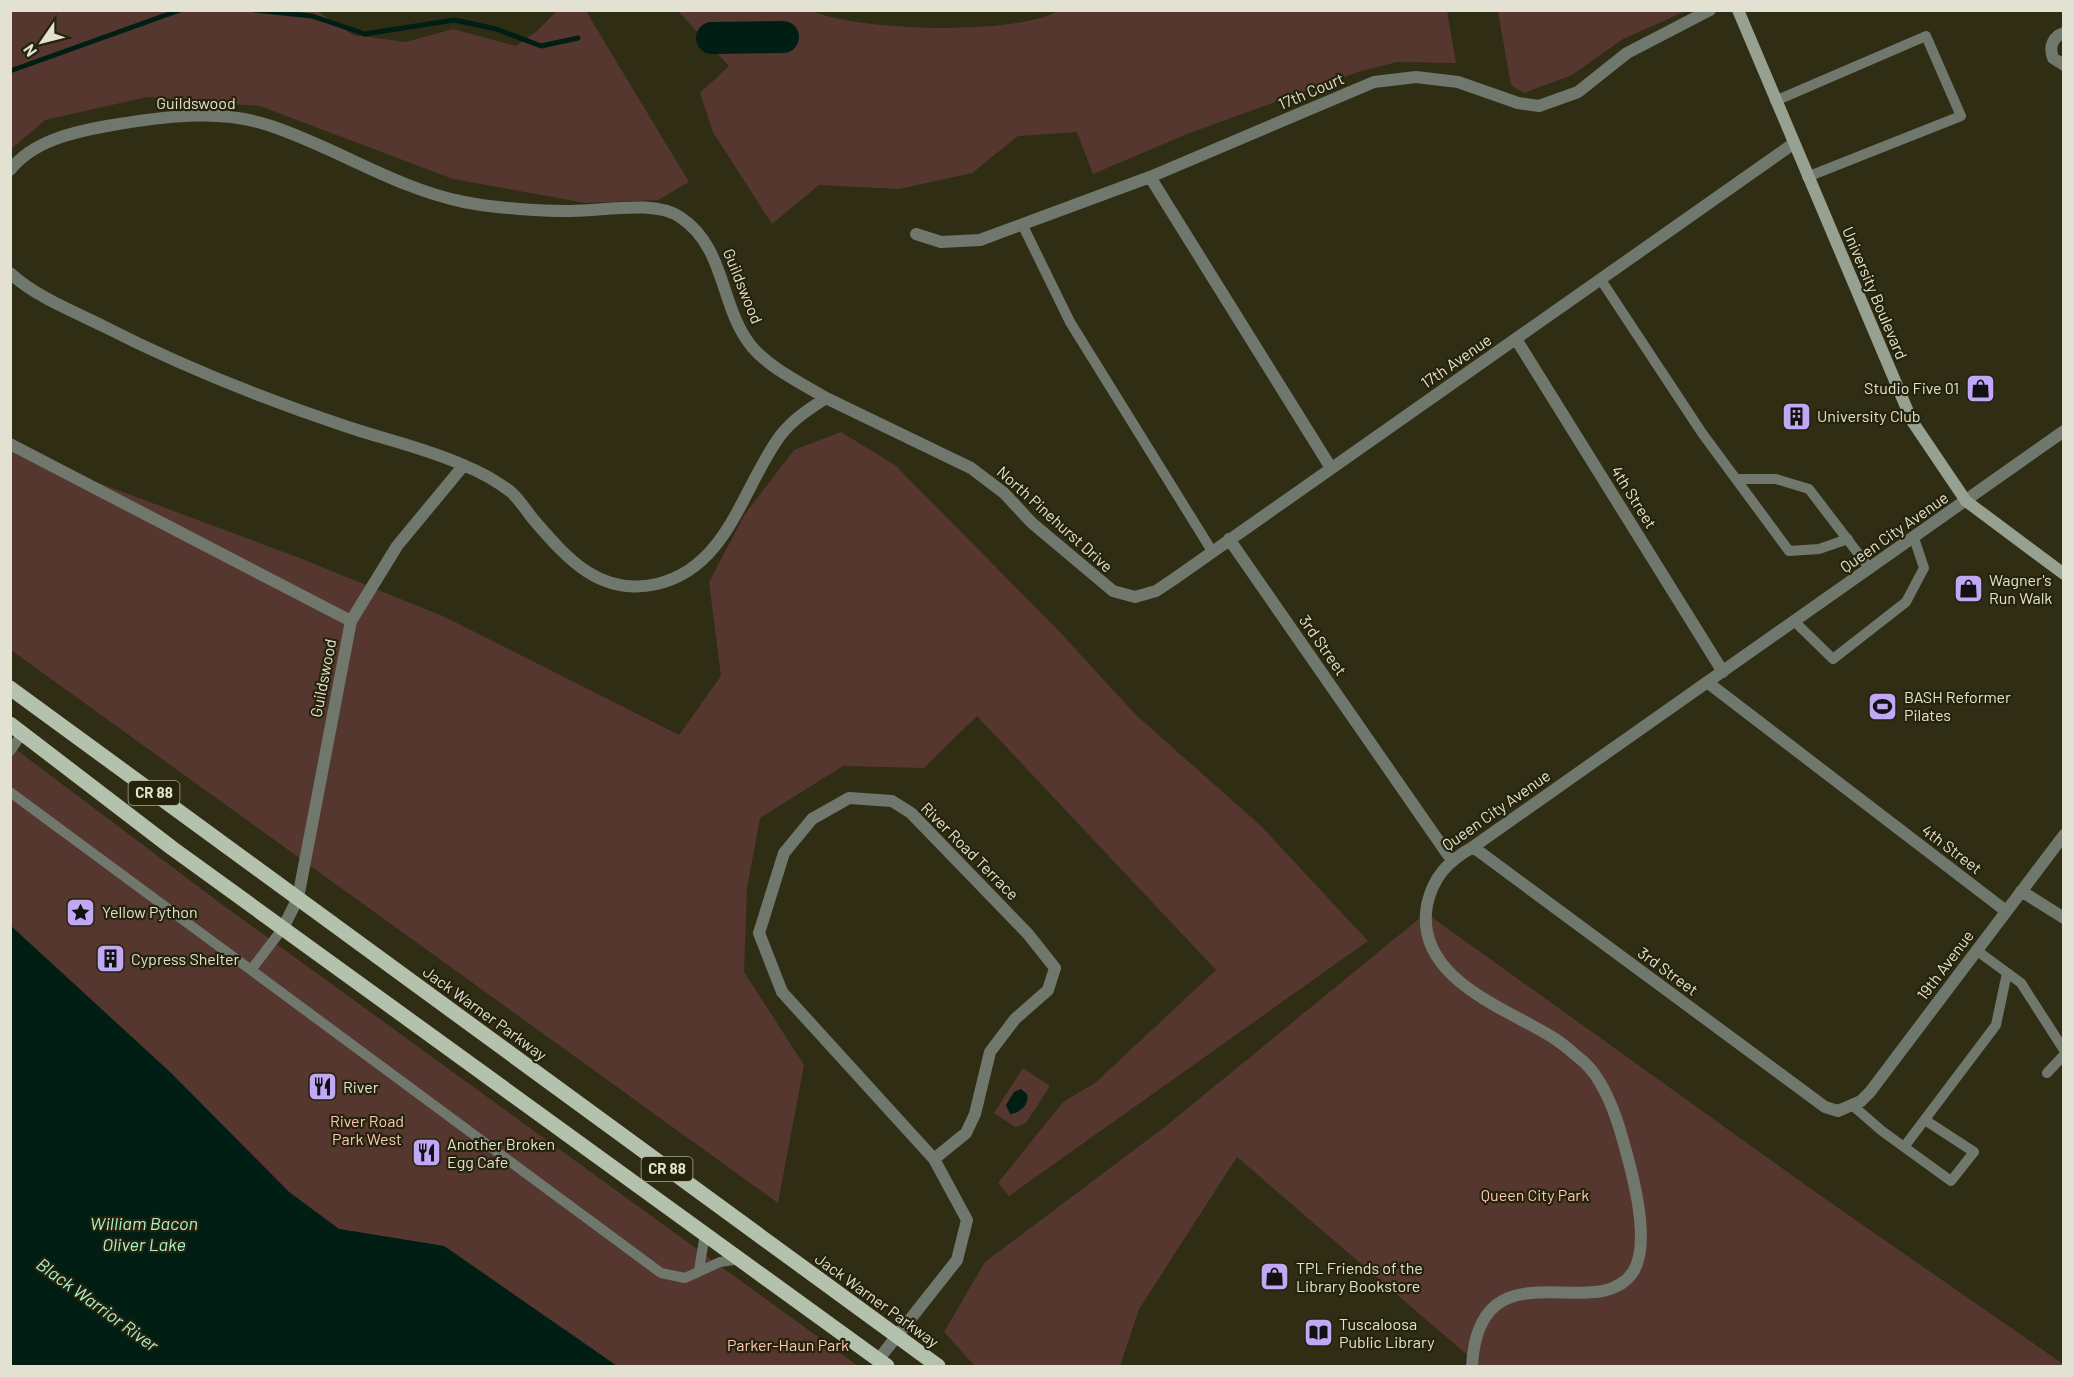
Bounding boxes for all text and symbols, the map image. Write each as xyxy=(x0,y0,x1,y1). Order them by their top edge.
north arrow xyxy=(12,12,72,72)
text: N xyxy=(18,41,40,61)
street label: 17th Court xyxy=(1275,68,1347,113)
street label: Guildswood xyxy=(156,93,236,112)
street label: University Boulevard xyxy=(1839,224,1912,362)
street label: Guildswood xyxy=(720,245,767,326)
street label: 17th Avenue xyxy=(1417,329,1495,392)
shop icon: Studio Five 01 xyxy=(1964,372,1996,404)
place label: Studio Five 01 xyxy=(1864,378,1959,397)
building icon: University Club xyxy=(1780,400,1812,432)
place label: University Club xyxy=(1817,406,1921,425)
street label: North Pinehurst Drive xyxy=(994,462,1117,576)
street label: 4th Street xyxy=(1608,462,1661,532)
street label: Queen City Avenue xyxy=(1836,487,1951,576)
place label: Wagner's Run Walk xyxy=(1989,570,2052,607)
shop icon: Wagner's Run Walk xyxy=(1952,573,1984,605)
street label: 3rd Street xyxy=(1296,611,1351,679)
street label: Guildswood xyxy=(306,637,339,719)
place label: BASH Reformer Pilates xyxy=(1904,687,2011,724)
sports icon: BASH Reformer Pilates xyxy=(1867,690,1899,722)
street label: Queen City Avenue xyxy=(1438,765,1553,854)
road number: CR 88 xyxy=(128,781,180,805)
street label: River Road Terrace xyxy=(918,798,1023,903)
street label: 4th Street xyxy=(1919,820,1986,877)
place icon: Yellow Python xyxy=(65,896,97,928)
place label: Yellow Python xyxy=(102,902,198,921)
street label: 19th Avenue xyxy=(1912,926,1977,1003)
street label: 3rd Street xyxy=(1635,942,1702,999)
building icon: Cypress Shelter xyxy=(94,943,126,975)
place label: Cypress Shelter xyxy=(131,949,240,968)
street label: Jack Warner Parkway xyxy=(420,961,551,1064)
restaurant icon: River xyxy=(306,1071,338,1103)
place label: River xyxy=(343,1077,379,1096)
park label: River Road Park West xyxy=(330,1111,404,1148)
place label: Another Broken Egg Cafe xyxy=(447,1134,555,1171)
restaurant icon: Another Broken Egg Cafe xyxy=(410,1137,442,1169)
road number: CR 88 xyxy=(642,1157,692,1181)
park label: Queen City Park xyxy=(1481,1185,1589,1204)
water label: William Bacon Oliver Lake xyxy=(90,1212,198,1255)
street label: Jack Warner Parkway xyxy=(812,1248,943,1351)
water label: Black Warrior River xyxy=(32,1253,163,1356)
place label: TPL Friends of the Library Bookstore xyxy=(1296,1258,1423,1295)
shop icon: TPL Friends of the Library Bookstore xyxy=(1259,1261,1291,1293)
place label: Tuscaloosa Public Library xyxy=(1339,1314,1435,1351)
library icon: Tuscaloosa Public Library xyxy=(1302,1317,1334,1349)
park label: Parker-Haun Park xyxy=(727,1335,849,1354)

